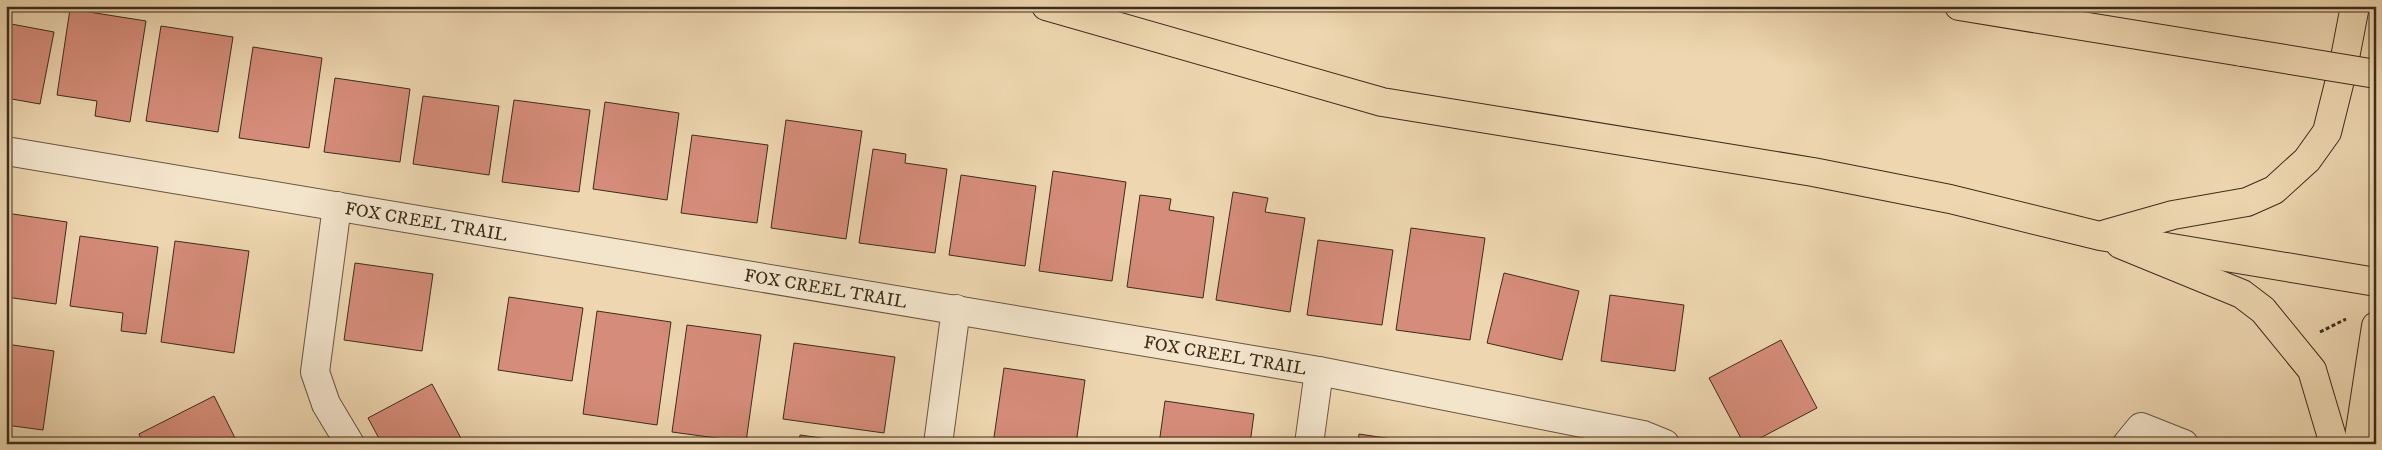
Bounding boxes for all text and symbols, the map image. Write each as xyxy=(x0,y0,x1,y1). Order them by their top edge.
street label: FOX CREEL TRAIL xyxy=(343,198,509,247)
street label: FOX CREEL TRAIL xyxy=(743,265,908,314)
street label: FOX CREEL TRAIL xyxy=(1142,332,1308,381)

